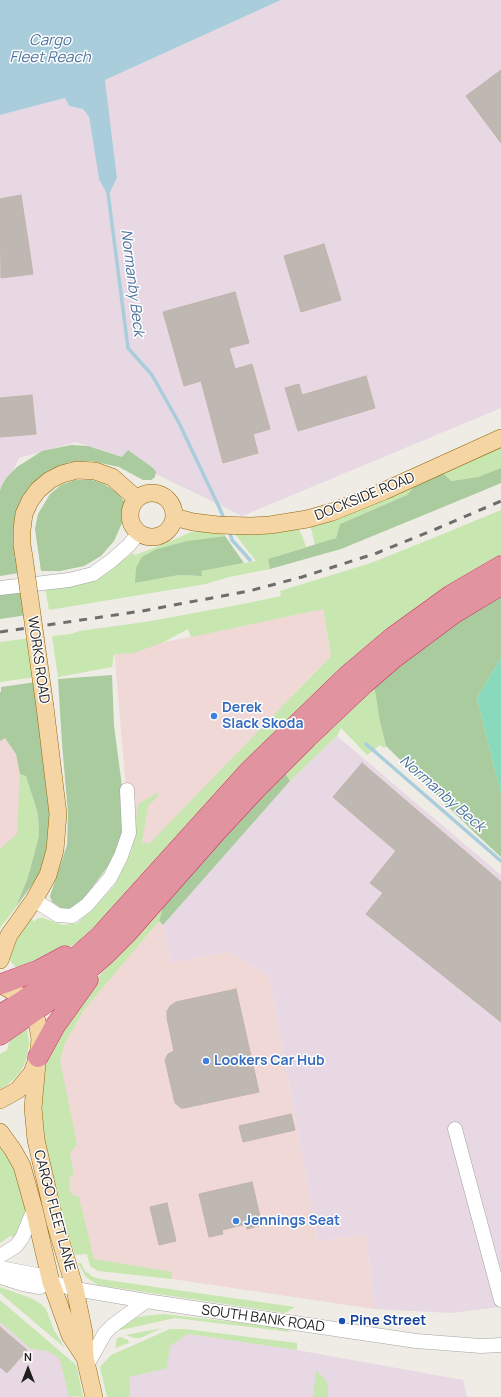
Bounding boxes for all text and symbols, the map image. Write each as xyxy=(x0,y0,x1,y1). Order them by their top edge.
water label: Cargo Fleet Reach xyxy=(9,32,91,67)
water label: Normanby Beck xyxy=(117,229,147,337)
street label: DOCKSIDE ROAD xyxy=(312,469,418,525)
street label: WORKS ROAD xyxy=(24,615,52,705)
place label: Derek Slack Skoda xyxy=(222,700,304,732)
marker: Derek Slack Skoda xyxy=(209,711,219,721)
water label: Normanby Beck xyxy=(395,752,489,836)
place label: Lookers Car Hub xyxy=(214,1053,325,1069)
marker: Lookers Car Hub xyxy=(201,1056,211,1066)
street label: CARGO FLEET LANE xyxy=(30,1148,78,1274)
place label: Jennings Seat xyxy=(244,1213,340,1229)
marker: Jennings Seat xyxy=(231,1216,241,1226)
street label: SOUTH BANK ROAD xyxy=(200,1302,326,1336)
place label: Pine Street xyxy=(350,1313,426,1329)
marker: Pine Street xyxy=(337,1316,347,1326)
north arrow xyxy=(8,1349,48,1389)
text: N xyxy=(24,1349,32,1364)

